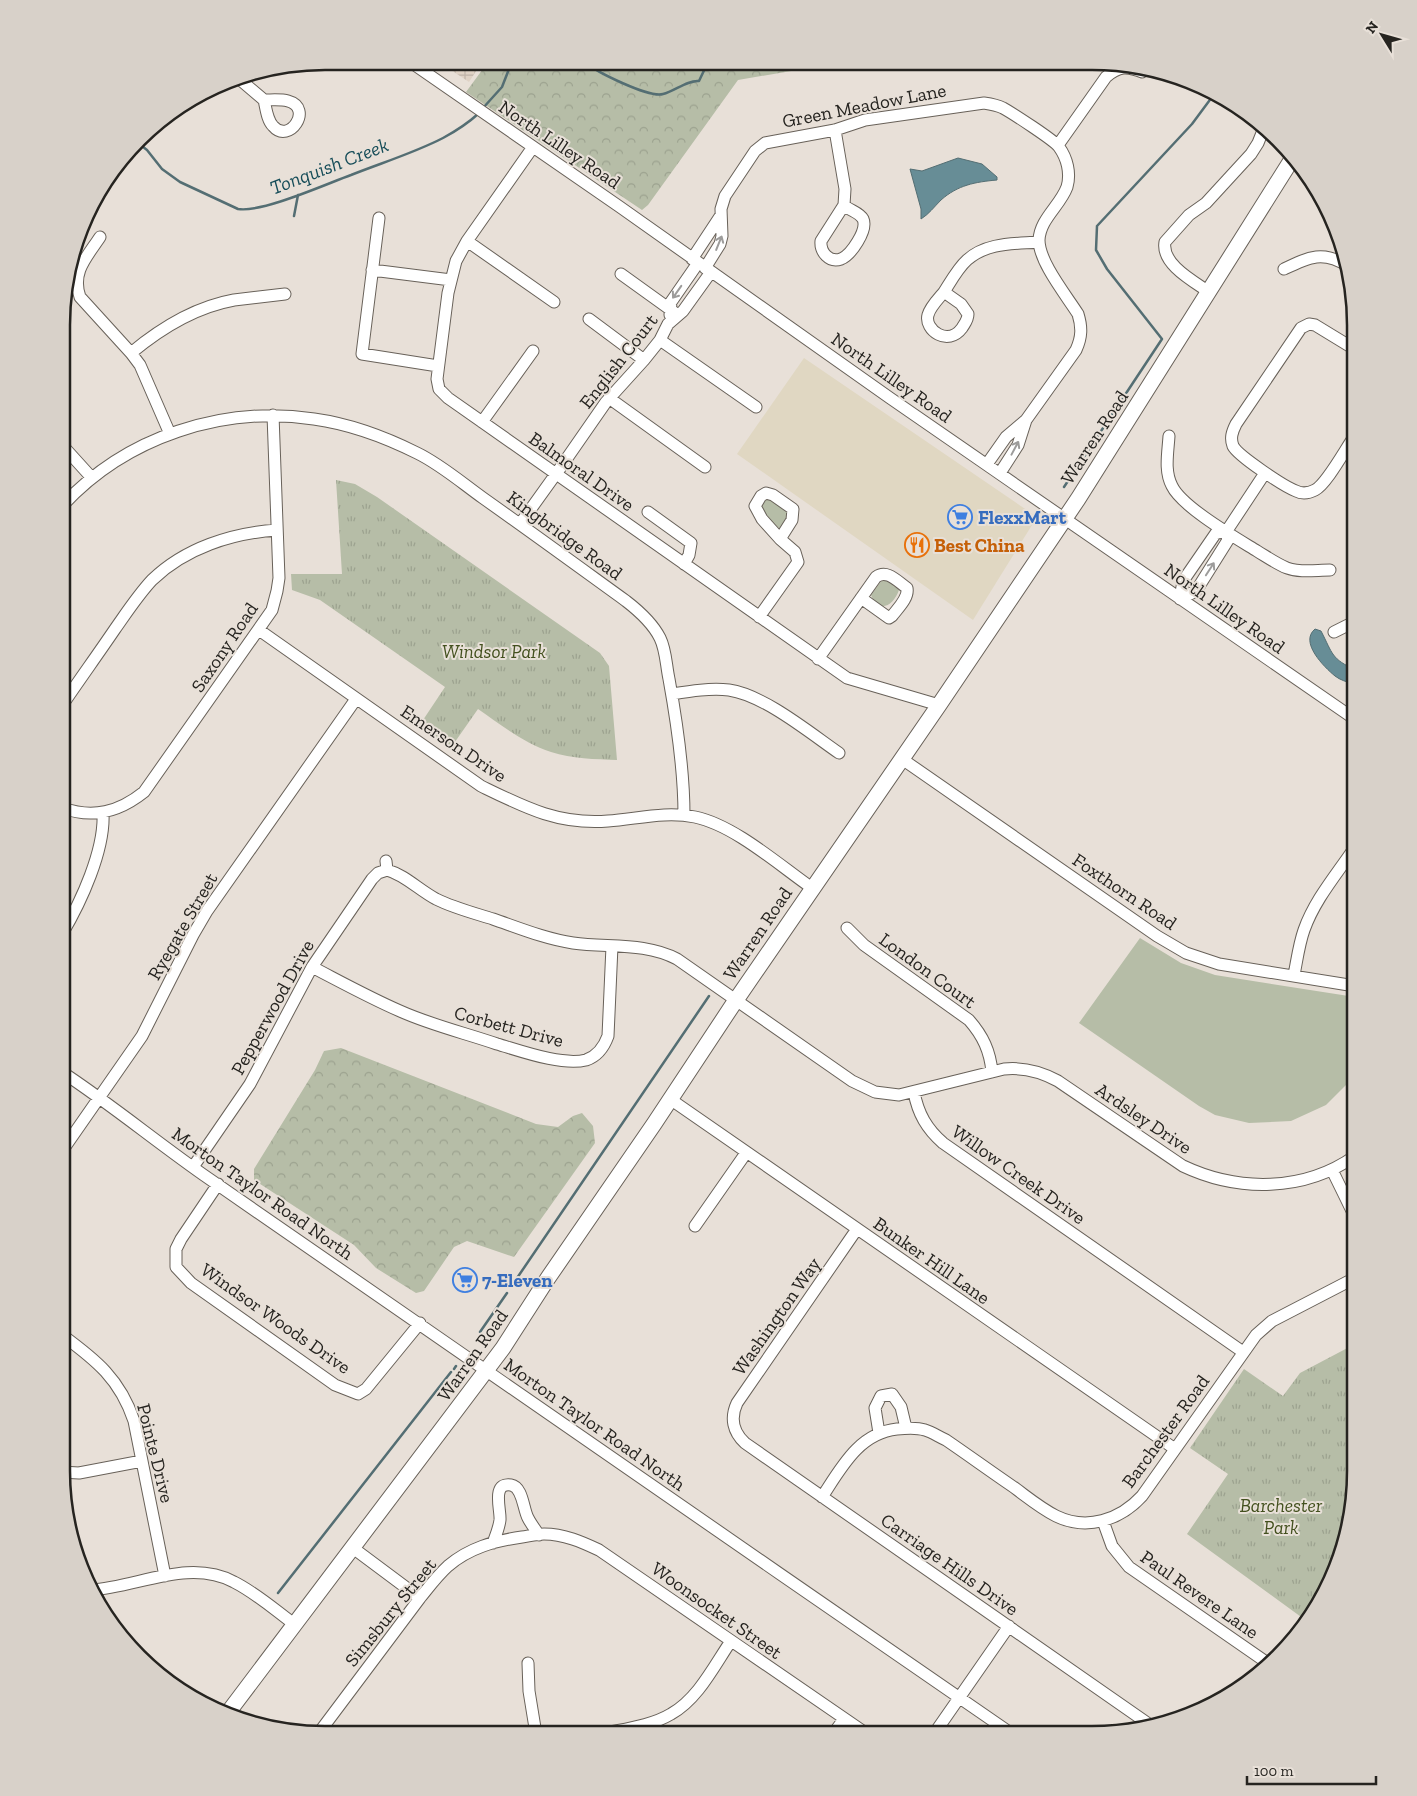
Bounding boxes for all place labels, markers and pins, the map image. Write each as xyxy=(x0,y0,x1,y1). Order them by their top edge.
supermarket icon: FlexxMart xyxy=(947,504,973,530)
place label: FlexxMart xyxy=(978,506,1067,529)
restaurant icon: Best China xyxy=(904,532,930,558)
place label: Best China xyxy=(934,534,1025,557)
supermarket icon: 7-Eleven xyxy=(452,1267,478,1293)
place label: 7-Eleven xyxy=(482,1269,553,1292)

